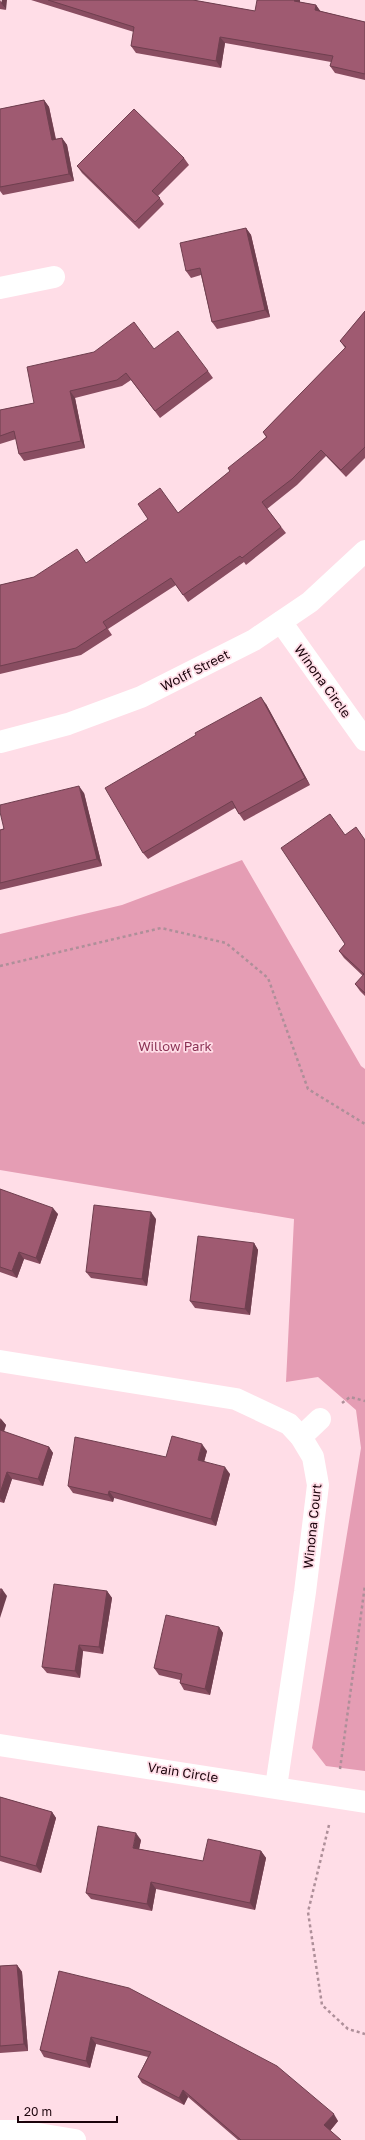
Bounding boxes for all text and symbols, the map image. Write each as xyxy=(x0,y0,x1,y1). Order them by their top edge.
street label: Winona Circle xyxy=(291,641,355,721)
street label: Wolff Street xyxy=(158,646,232,694)
park label: Willow Park xyxy=(138,1038,213,1054)
street label: Winona Court xyxy=(300,1483,324,1569)
street label: Vrain Circle xyxy=(147,1759,219,1785)
scale bar xyxy=(18,2098,117,2124)
text: 20 m xyxy=(24,2104,52,2119)

